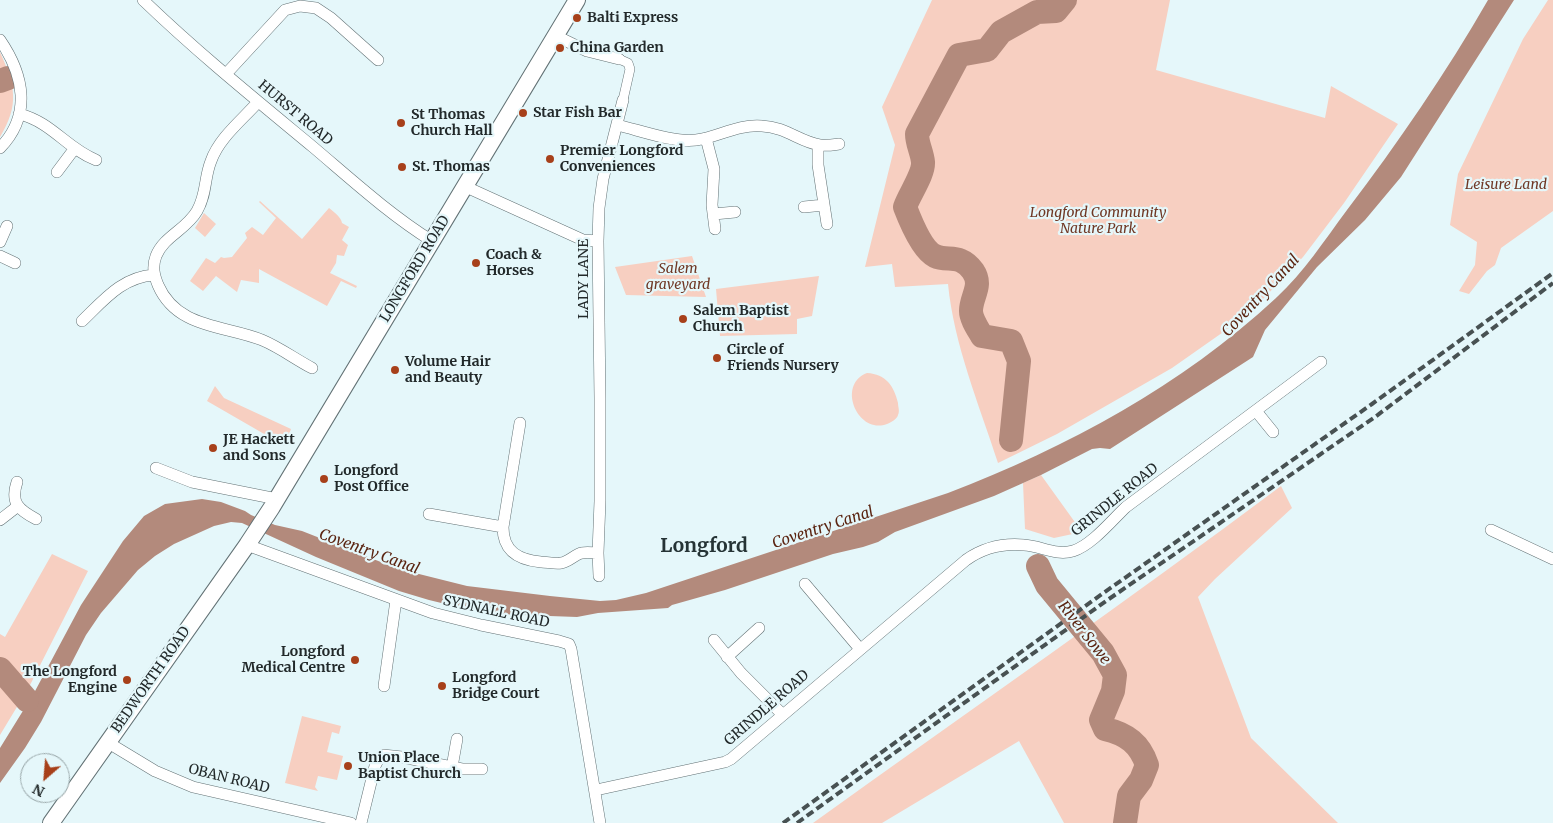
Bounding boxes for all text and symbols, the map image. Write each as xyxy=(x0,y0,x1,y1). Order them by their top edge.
place label: Balti Express xyxy=(587,10,678,26)
marker: Balti Express xyxy=(571,12,583,24)
place label: China Garden xyxy=(570,40,664,56)
marker: China Garden xyxy=(554,42,566,54)
street label: HURST ROAD xyxy=(254,77,336,149)
place label: Star Fish Bar xyxy=(533,105,622,121)
place label: St Thomas Church Hall xyxy=(411,107,493,140)
marker: Star Fish Bar xyxy=(517,107,529,119)
marker: St Thomas Church Hall xyxy=(395,117,407,129)
place label: Premier Longford Conveniences xyxy=(560,143,683,176)
marker: Premier Longford Conveniences xyxy=(544,153,556,165)
place label: St. Thomas xyxy=(412,159,490,175)
marker: St. Thomas xyxy=(396,161,408,173)
park label: Leisure Land xyxy=(1465,177,1547,193)
park label: Longford Community Nature Park xyxy=(1030,205,1166,238)
street label: LONGFORD ROAD xyxy=(377,213,453,325)
street label: LADY LANE xyxy=(576,239,592,319)
place label: Coach & Horses xyxy=(486,247,542,280)
water label: Coventry Canal xyxy=(1218,251,1304,341)
marker: Coach & Horses xyxy=(470,257,482,269)
park label: Salem graveyard xyxy=(646,261,710,294)
place label: Salem Baptist Church xyxy=(693,303,789,336)
marker: Salem Baptist Church xyxy=(677,313,689,325)
place label: Circle of Friends Nursery xyxy=(727,342,839,374)
marker: Circle of Friends Nursery xyxy=(711,352,723,364)
place label: Volume Hair and Beauty xyxy=(405,354,491,387)
marker: Volume Hair and Beauty xyxy=(389,364,401,376)
place label: JE Hackett and Sons xyxy=(223,432,295,464)
marker: JE Hackett and Sons xyxy=(207,442,219,454)
street label: GRINDLE ROAD xyxy=(1068,460,1162,540)
place label: Longford Post Office xyxy=(334,463,409,496)
marker: Longford Post Office xyxy=(318,473,330,485)
water label: Coventry Canal xyxy=(770,503,876,553)
water label: Coventry Canal xyxy=(316,525,422,579)
district label: Longford xyxy=(660,536,748,558)
street label: SYDNALL ROAD xyxy=(441,593,551,631)
water label: River Sowe xyxy=(1054,598,1114,668)
street label: BEDWORTH ROAD xyxy=(108,624,194,736)
place label: Longford Medical Centre xyxy=(242,644,345,676)
marker: Longford Medical Centre xyxy=(349,654,361,666)
place label: The Longford Engine xyxy=(22,664,117,696)
street label: GRINDLE ROAD xyxy=(721,667,813,749)
place label: Longford Bridge Court xyxy=(452,670,540,702)
marker: The Longford Engine xyxy=(121,674,133,686)
marker: Longford Bridge Court xyxy=(436,680,448,692)
place label: Union Place Baptist Church xyxy=(358,750,461,782)
north arrow xyxy=(20,753,70,803)
marker: Union Place Baptist Church xyxy=(342,760,354,772)
street label: OBAN ROAD xyxy=(187,761,271,797)
text: N xyxy=(30,780,48,801)

